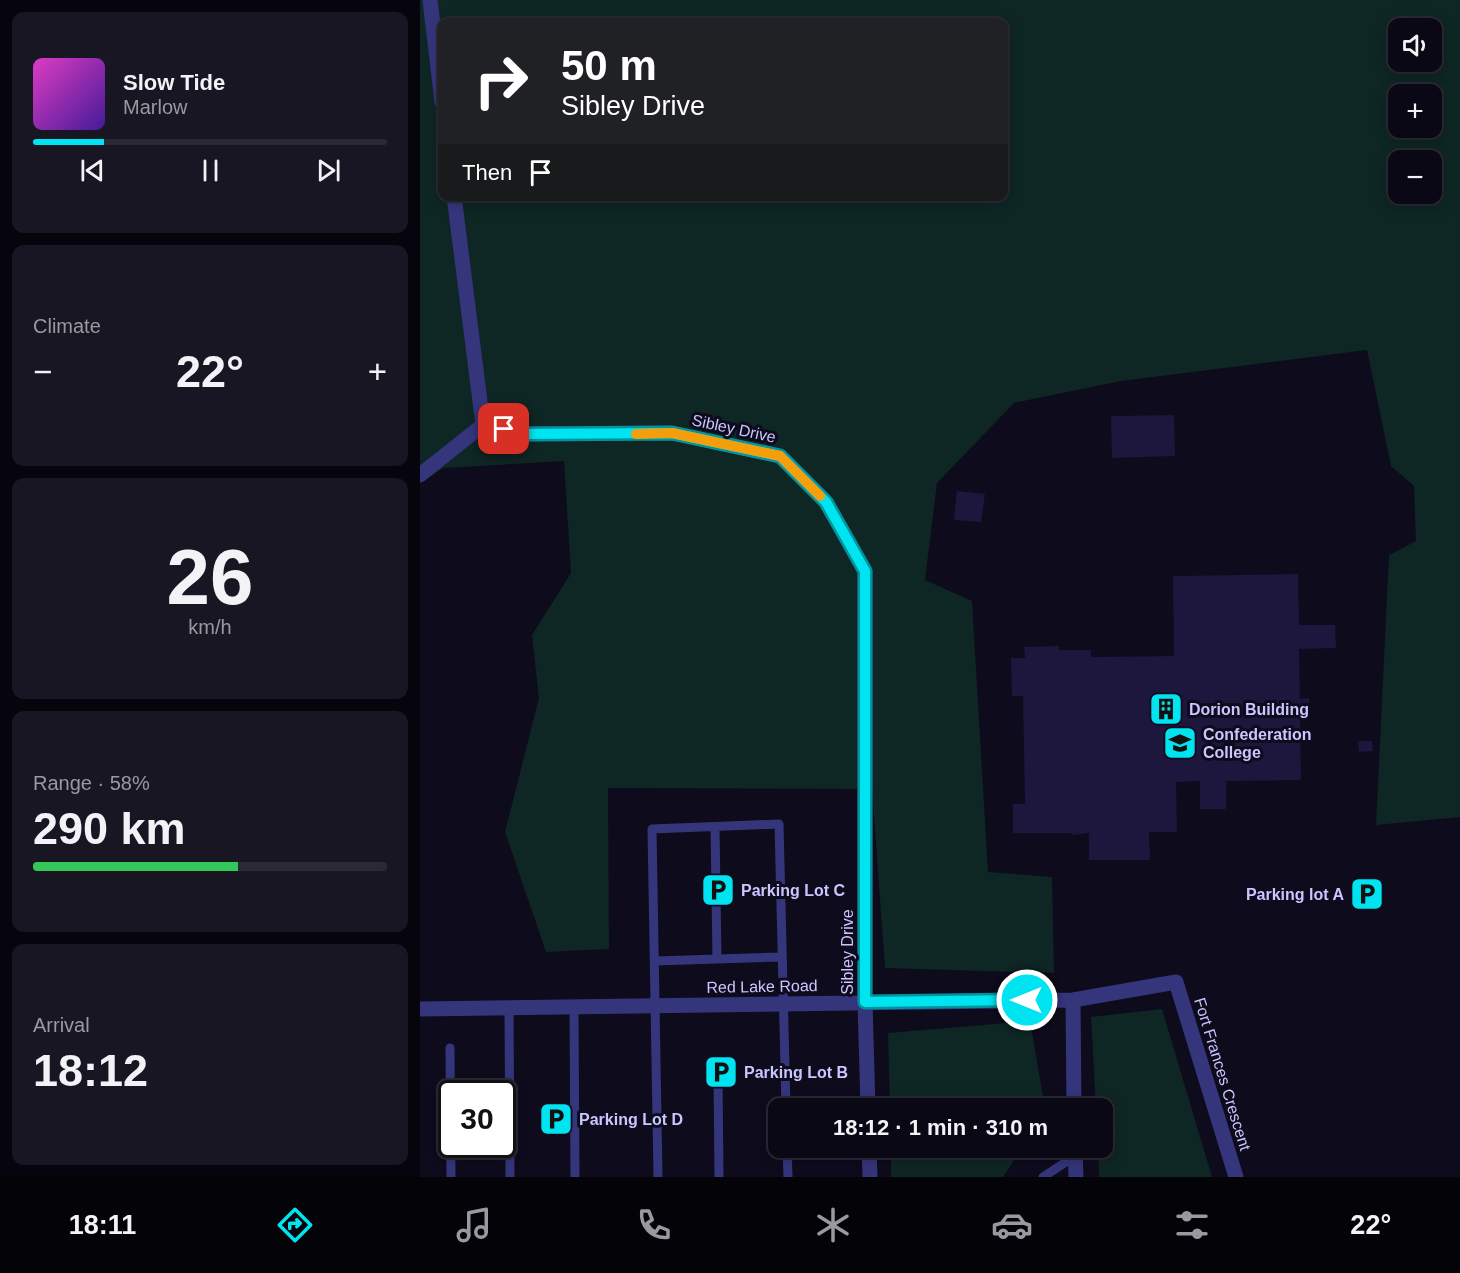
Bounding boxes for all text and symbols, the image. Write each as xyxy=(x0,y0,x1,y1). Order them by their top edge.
map controls xyxy=(1388,18,1442,204)
button: sound xyxy=(1388,18,1442,72)
icon: right xyxy=(462,42,540,120)
text: 50 m xyxy=(561,42,657,89)
text: Slow Tide xyxy=(123,70,225,95)
button: + xyxy=(1388,84,1442,138)
text: Sibley Drive xyxy=(561,91,705,121)
text: Marlow xyxy=(123,96,187,118)
button: − xyxy=(1388,150,1442,204)
icon: previous xyxy=(76,154,109,187)
icon: pause xyxy=(194,154,227,187)
icon: next xyxy=(312,154,345,187)
icon: arrive xyxy=(524,156,557,189)
text: Then xyxy=(462,160,512,185)
text: Climate xyxy=(33,315,101,337)
text: 22° xyxy=(176,346,244,397)
text: − xyxy=(33,353,52,390)
text: + xyxy=(368,353,387,390)
pin xyxy=(478,403,529,454)
street label: Sibley Drive xyxy=(690,411,778,446)
icon: arrive xyxy=(487,412,520,445)
text: 26 xyxy=(167,533,253,621)
text: km/h xyxy=(188,616,232,638)
building icon: Dorion Building xyxy=(1148,691,1184,727)
place label: Dorion Building xyxy=(1189,701,1309,718)
school or university icon: Confederation College xyxy=(1162,725,1198,761)
place label: Confederation College xyxy=(1203,726,1311,761)
text: Range · 58% xyxy=(33,772,150,794)
text: 290 km xyxy=(33,803,186,854)
parking icon: Parking Lot C xyxy=(700,872,736,908)
parking icon: Parking lot A xyxy=(1349,876,1385,912)
place label: Parking Lot C xyxy=(741,882,845,899)
place label: Parking lot A xyxy=(1246,886,1344,903)
street label: Sibley Drive xyxy=(839,909,856,995)
position arrow xyxy=(995,968,1059,1032)
street label: Red Lake Road xyxy=(706,977,818,996)
street label: Fort Frances Crescent xyxy=(1191,996,1254,1153)
text: Arrival xyxy=(33,1014,90,1036)
text: 18:12 xyxy=(33,1045,148,1096)
parking icon: Parking Lot B xyxy=(703,1054,739,1090)
place label: Parking Lot B xyxy=(744,1064,848,1081)
speed limit sign: 30 xyxy=(438,1080,516,1158)
parking icon: Parking Lot D xyxy=(538,1101,574,1137)
place label: Parking Lot D xyxy=(579,1111,683,1128)
text: 18:12 · 1 min · 310 m xyxy=(833,1115,1048,1140)
icon: directions xyxy=(274,1204,316,1246)
icon: music xyxy=(453,1204,495,1246)
icon: phone xyxy=(633,1204,675,1246)
icon: climate xyxy=(812,1204,854,1246)
icon: car xyxy=(991,1204,1033,1246)
icon: filters xyxy=(1171,1204,1213,1246)
text: 18:11 xyxy=(69,1210,136,1240)
text: 22° xyxy=(1350,1210,1391,1240)

